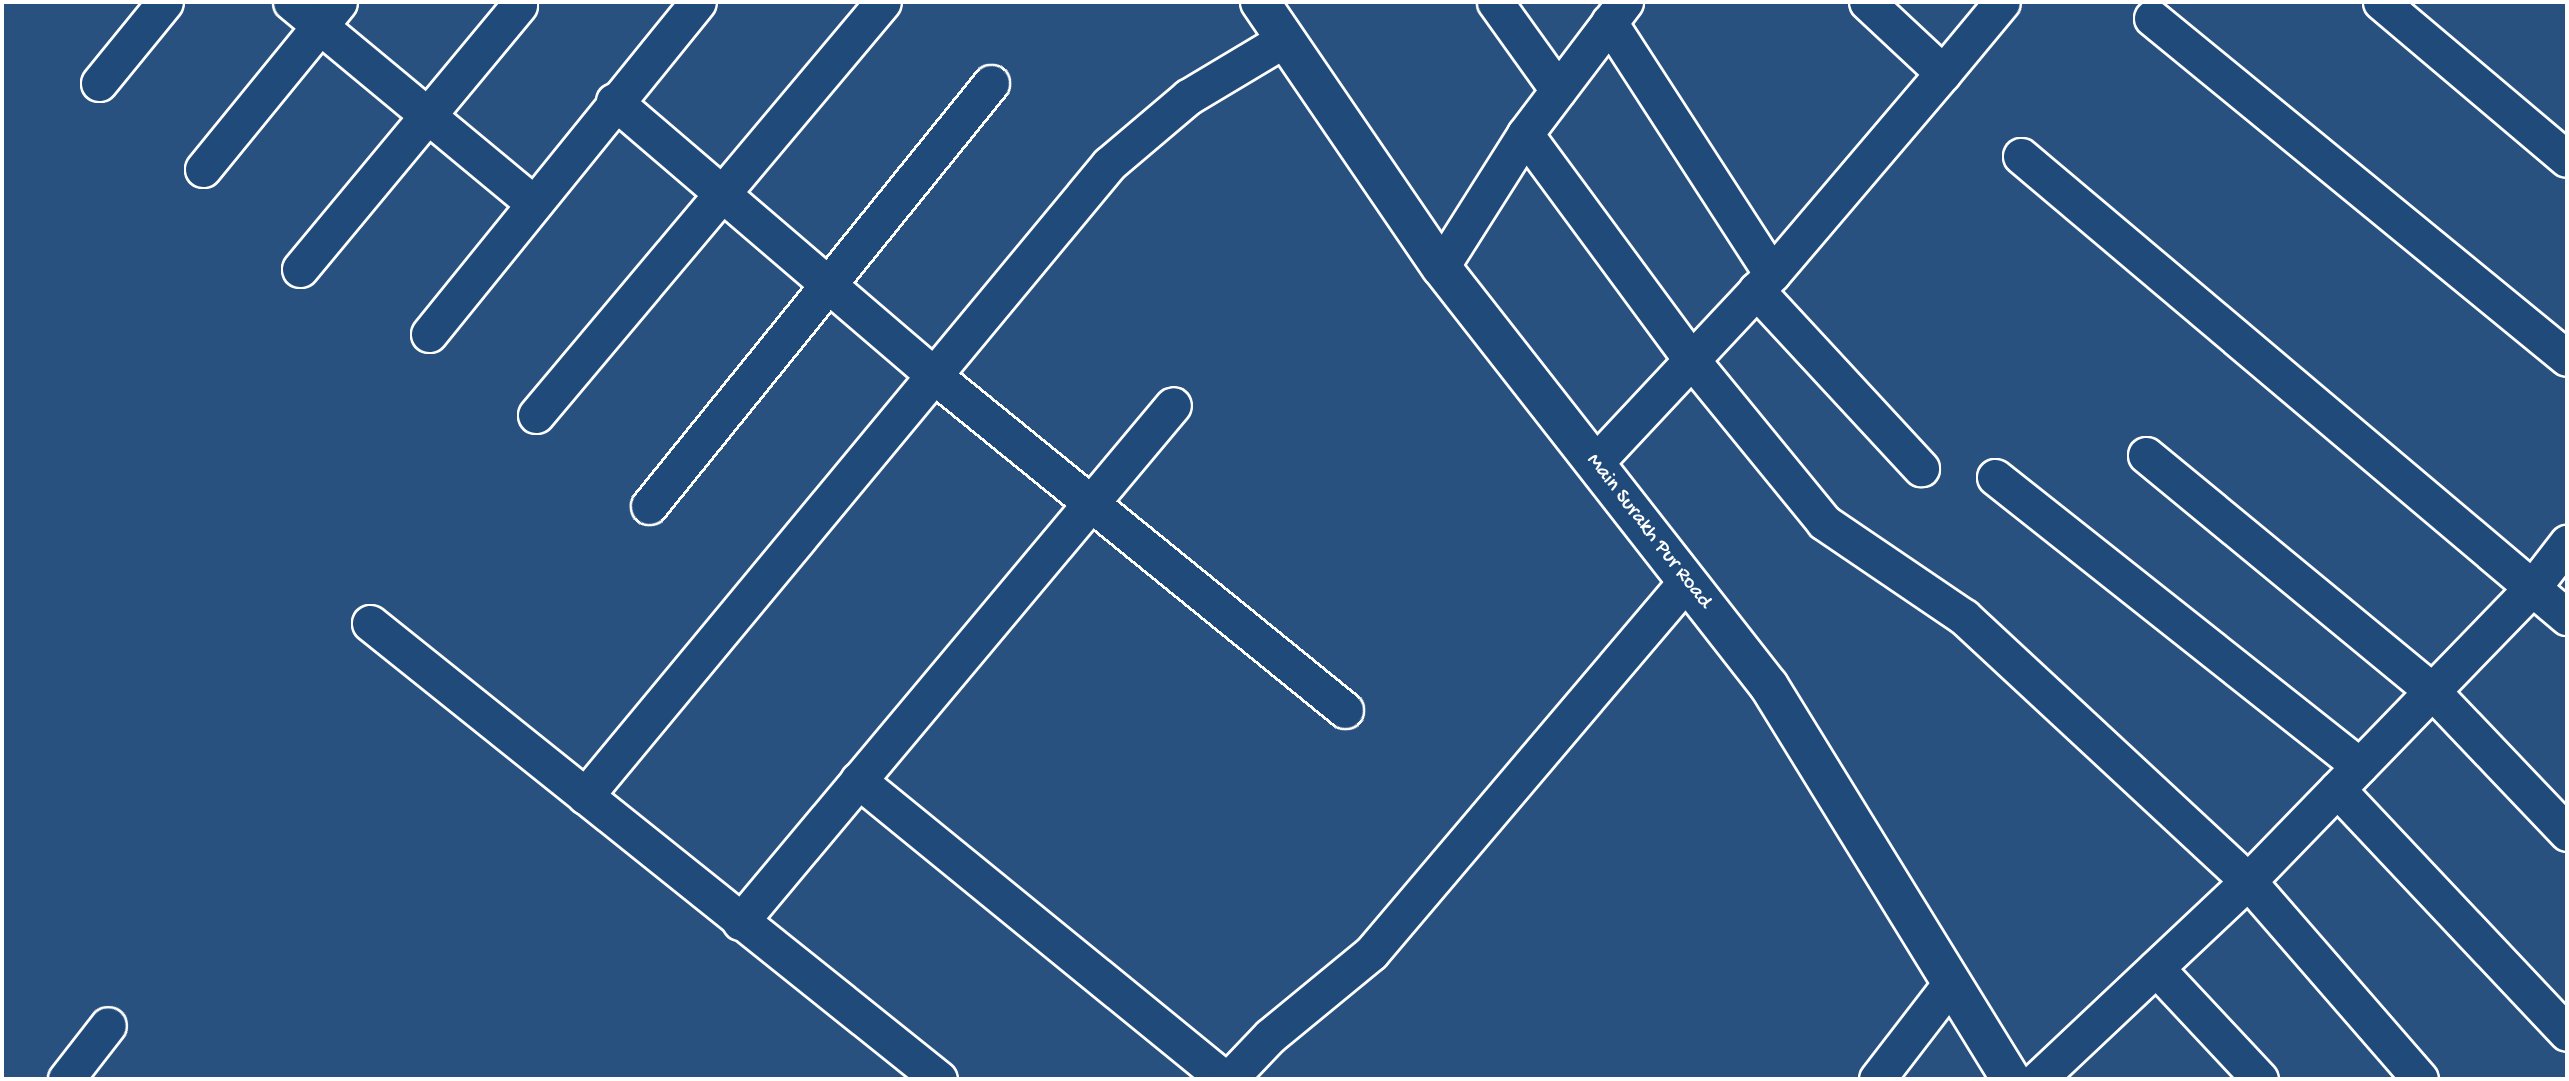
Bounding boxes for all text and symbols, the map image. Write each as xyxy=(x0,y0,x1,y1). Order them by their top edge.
street label: Main Surakh Pur Road xyxy=(1580,449,1716,615)

